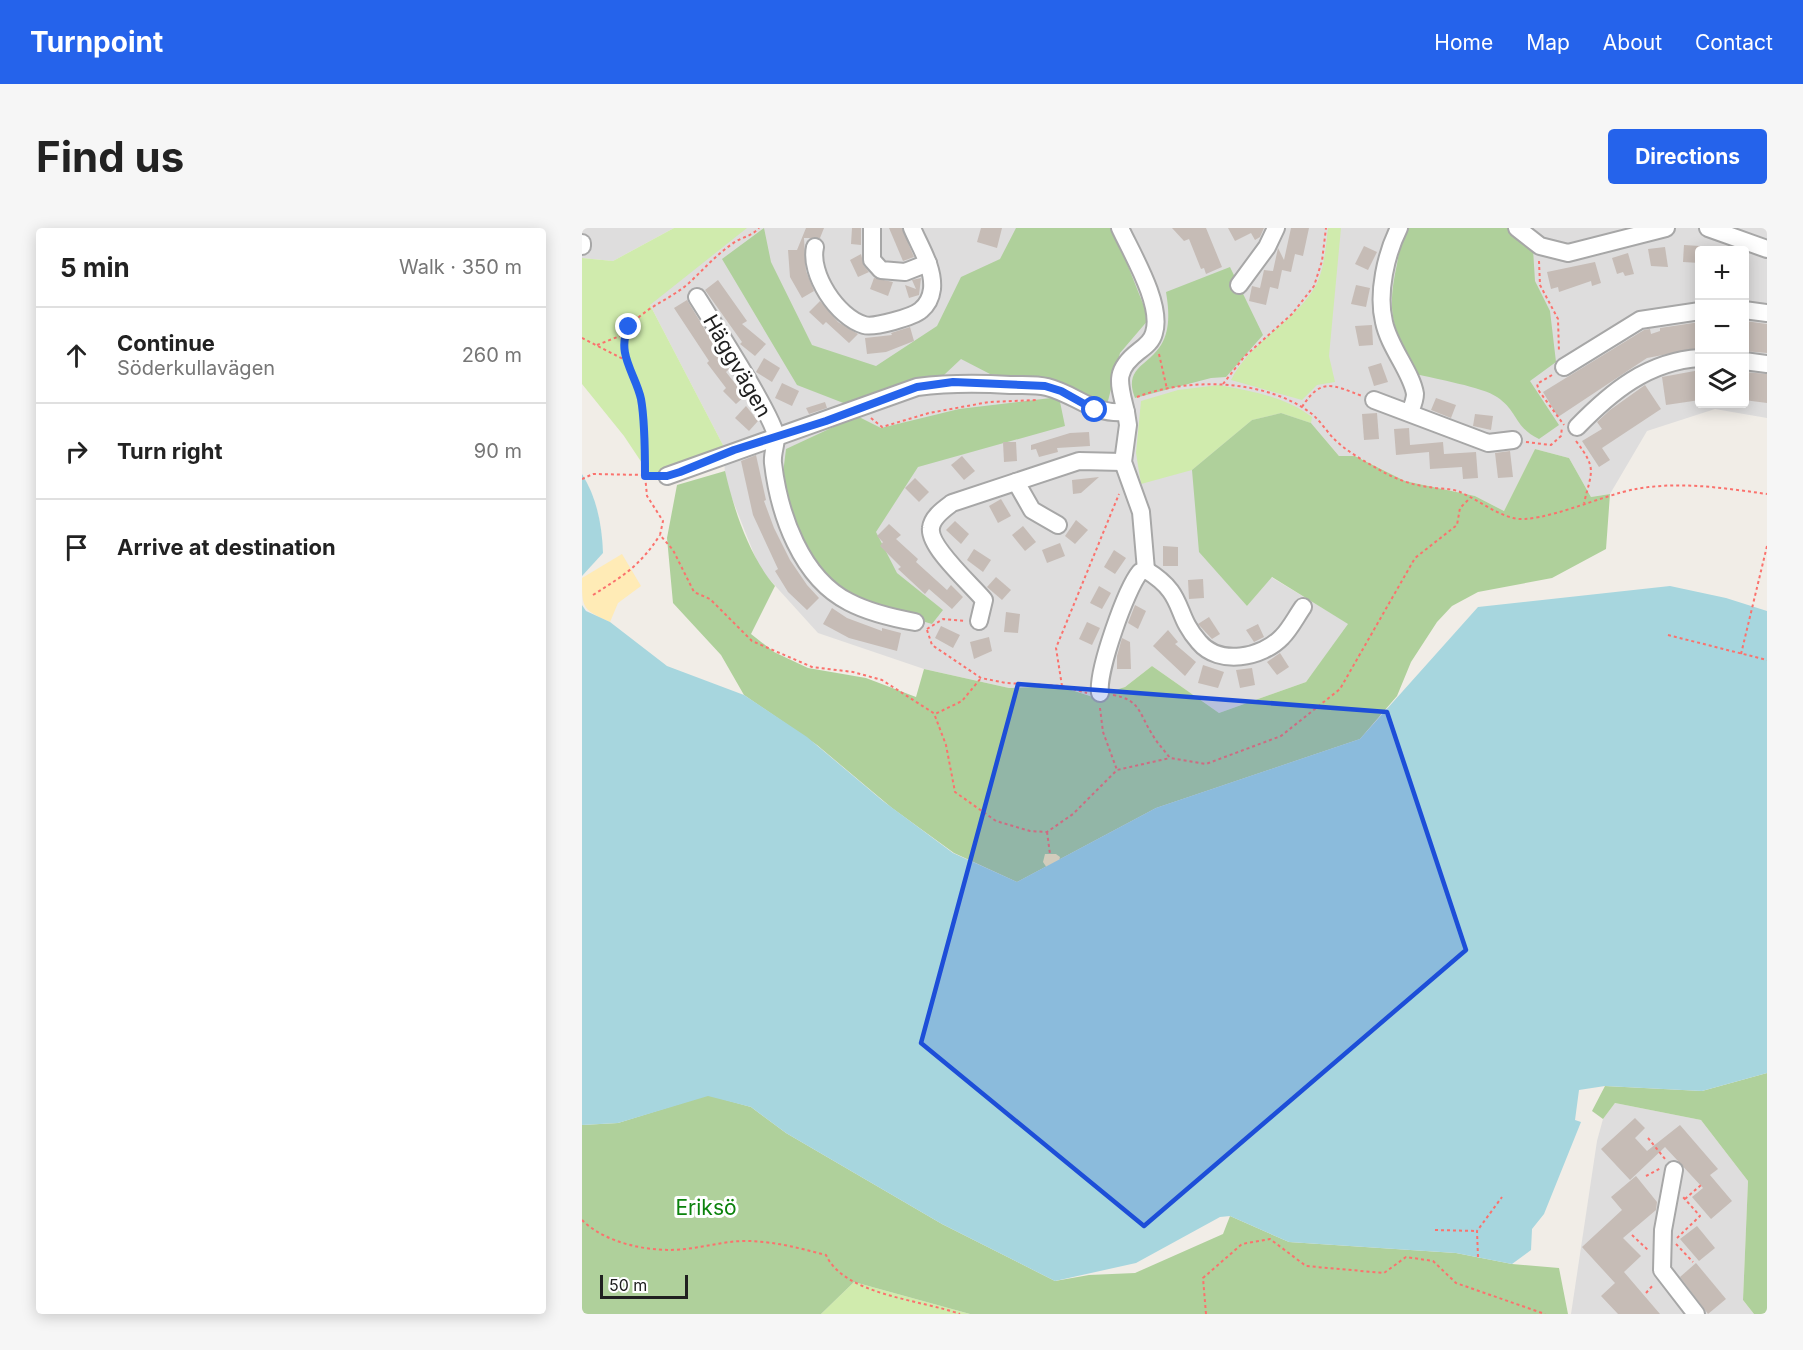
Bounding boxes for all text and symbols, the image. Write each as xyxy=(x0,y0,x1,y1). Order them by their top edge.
text: Turnpoint xyxy=(30,25,163,59)
text: Home xyxy=(1434,30,1493,55)
text: Map xyxy=(1526,30,1570,55)
text: About xyxy=(1603,30,1662,55)
text: Contact xyxy=(1695,30,1773,55)
button: Directions xyxy=(1608,129,1767,184)
text: Find us xyxy=(36,131,184,182)
map controls xyxy=(1695,246,1749,408)
button: + xyxy=(1695,246,1749,300)
text: 5 min xyxy=(60,252,130,283)
text: Walk · 350 m xyxy=(399,255,522,279)
button: − xyxy=(1695,300,1749,354)
street label: Häggvägen xyxy=(698,310,777,421)
route end xyxy=(615,313,641,339)
text: Continue xyxy=(117,330,215,356)
icon: ahead xyxy=(60,339,93,372)
text: 260 m xyxy=(462,343,522,367)
button: layers xyxy=(1695,354,1749,408)
text: Söderkullavägen xyxy=(117,356,275,380)
route start xyxy=(1081,396,1107,422)
icon: right xyxy=(60,435,93,468)
text: Turn right xyxy=(117,438,223,464)
text: 90 m xyxy=(474,439,522,463)
icon: arrive xyxy=(60,531,93,564)
text: Arrive at destination xyxy=(117,534,336,560)
park label: Eriksö xyxy=(675,1195,737,1220)
scale bar xyxy=(600,1272,688,1300)
text: 50 m xyxy=(609,1275,647,1295)

